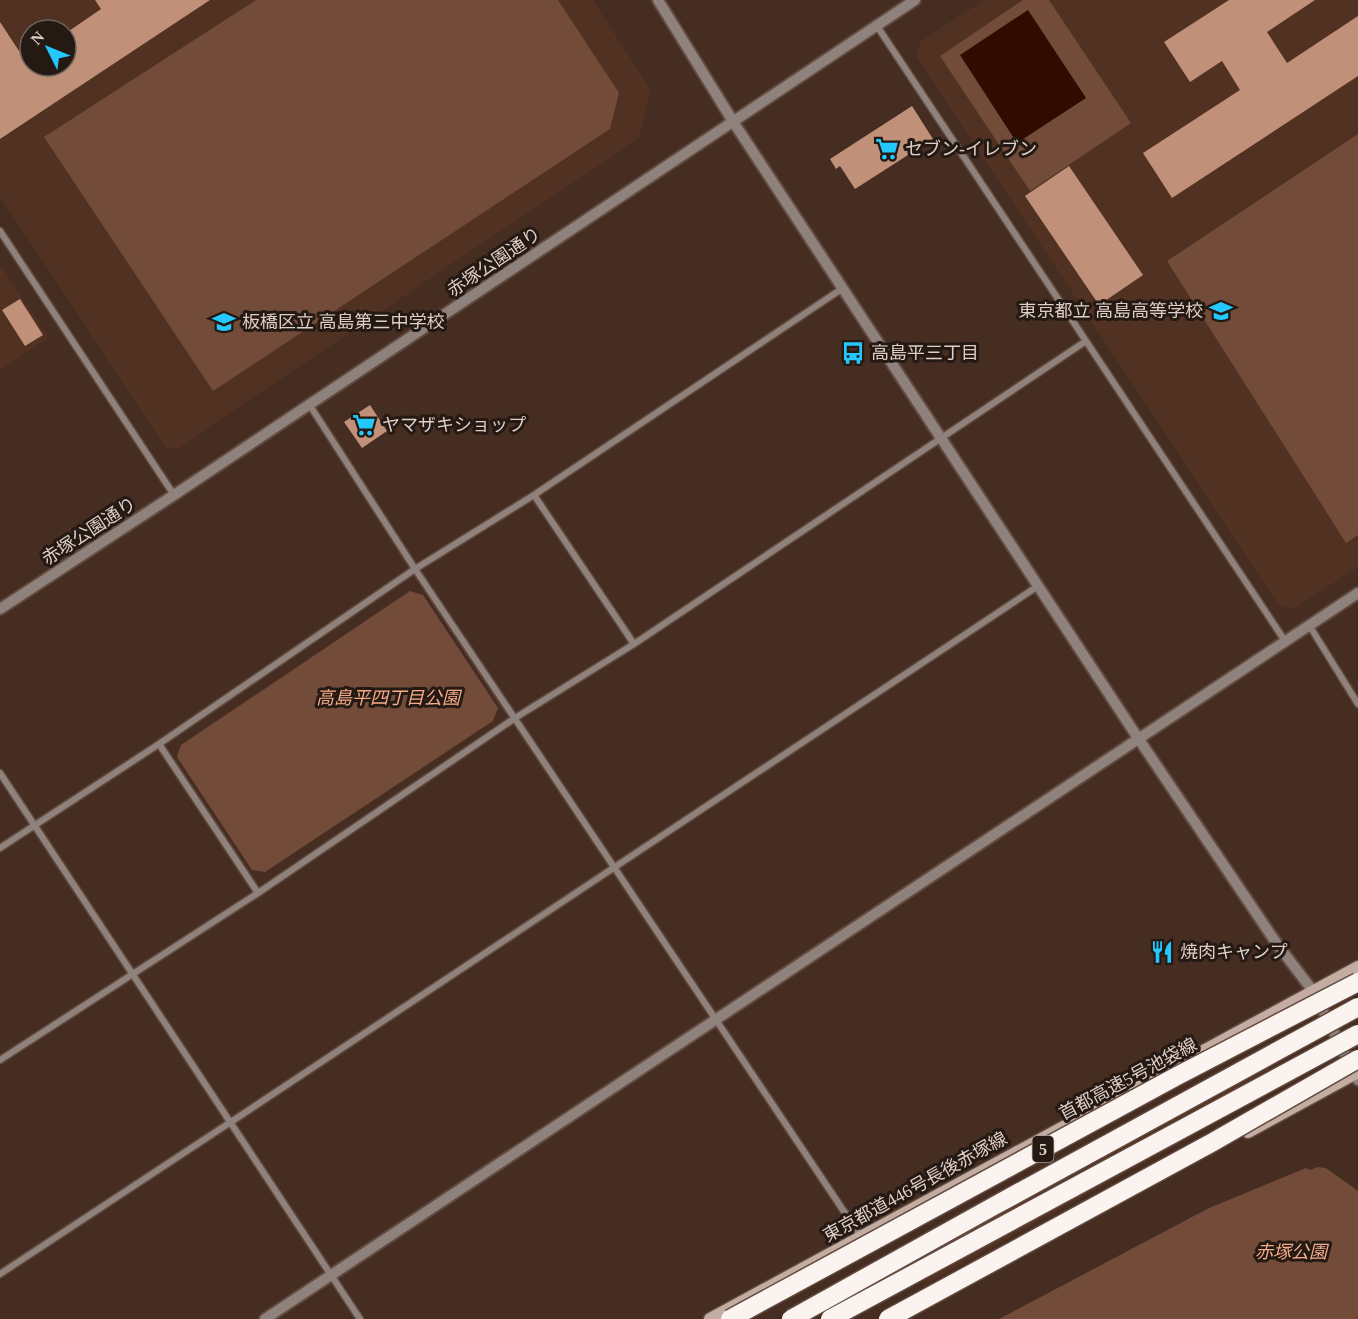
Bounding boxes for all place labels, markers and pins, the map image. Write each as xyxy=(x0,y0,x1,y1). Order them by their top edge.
supermarket icon: セブン-イレブン xyxy=(874,136,900,162)
place label: セブン-イレブン xyxy=(905,139,1037,159)
school or university icon: 東京都立 高島高等学校 xyxy=(1208,298,1234,324)
place label: 東京都立 高島高等学校 xyxy=(1019,301,1203,321)
school or university icon: 板橋区立 高島第三中学校 xyxy=(211,309,237,335)
place label: 板橋区立 高島第三中学校 xyxy=(242,312,445,332)
bus stop icon: 高島平三丁目 xyxy=(840,340,866,366)
place label: 高島平三丁目 xyxy=(871,343,979,363)
supermarket icon: ヤマザキショップ xyxy=(351,412,377,438)
place label: ヤマザキショップ xyxy=(382,415,526,435)
restaurant icon: 焼肉キャンプ xyxy=(1149,939,1175,965)
place label: 焼肉キャンプ xyxy=(1180,942,1287,962)

